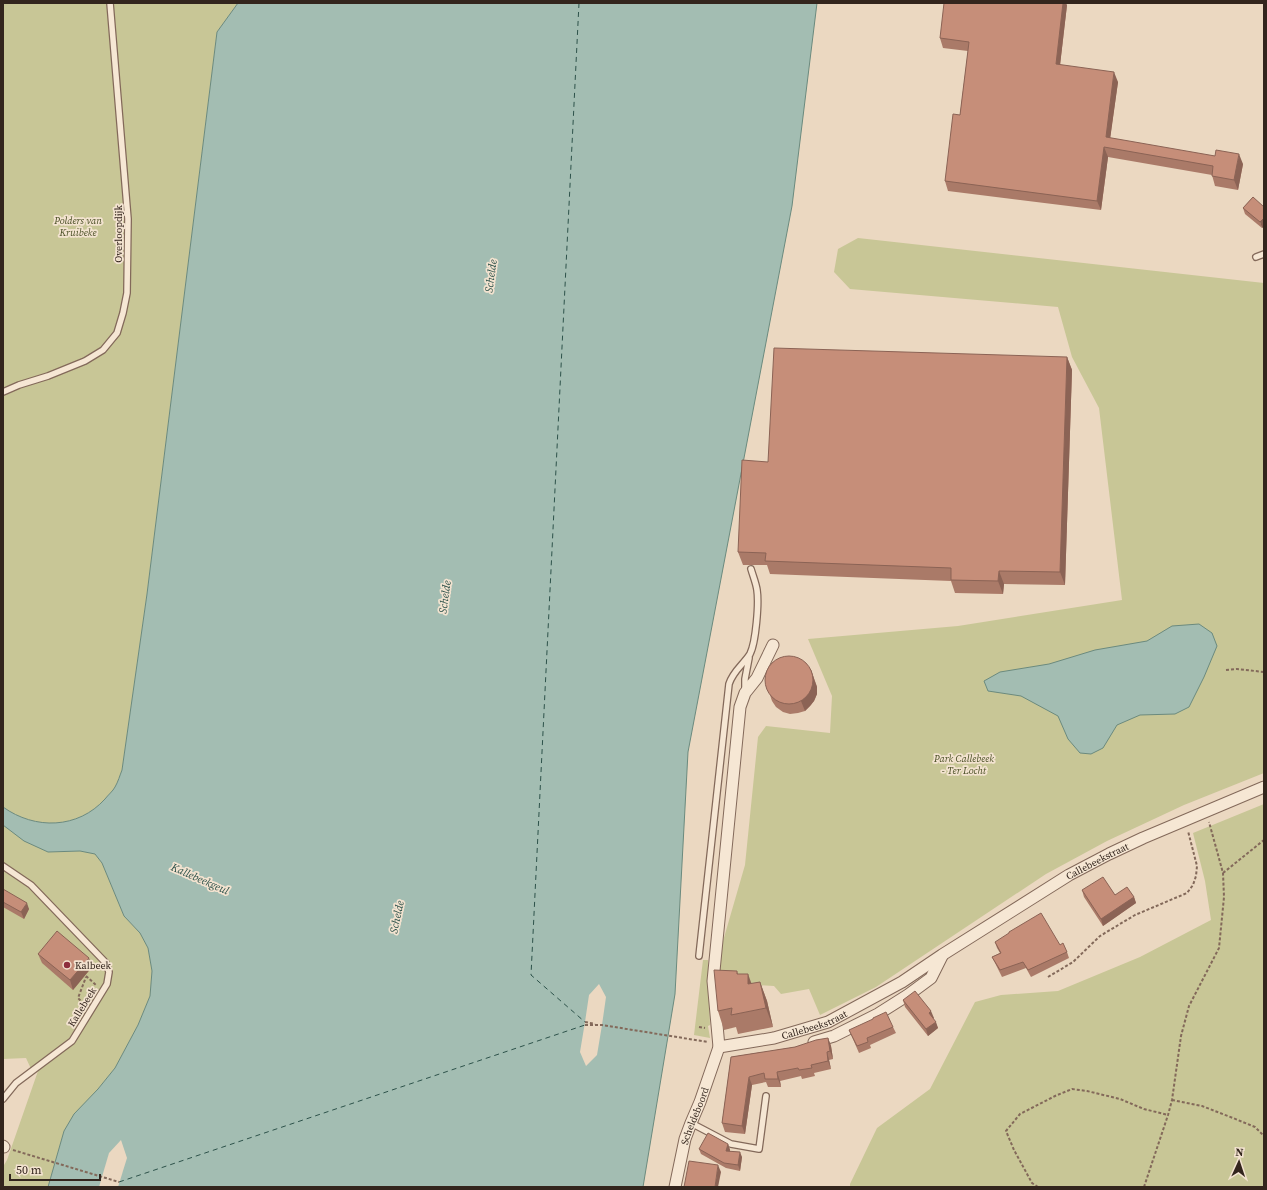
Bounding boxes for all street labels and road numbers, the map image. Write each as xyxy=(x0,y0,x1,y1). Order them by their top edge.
street label: Overloopdijk xyxy=(112,205,125,263)
street label: Callebeekstraat xyxy=(1063,839,1131,882)
street label: Kallebeek xyxy=(65,984,99,1029)
street label: Callebeekstraat xyxy=(780,1006,850,1042)
street label: Scheldeboord xyxy=(677,1085,711,1146)

